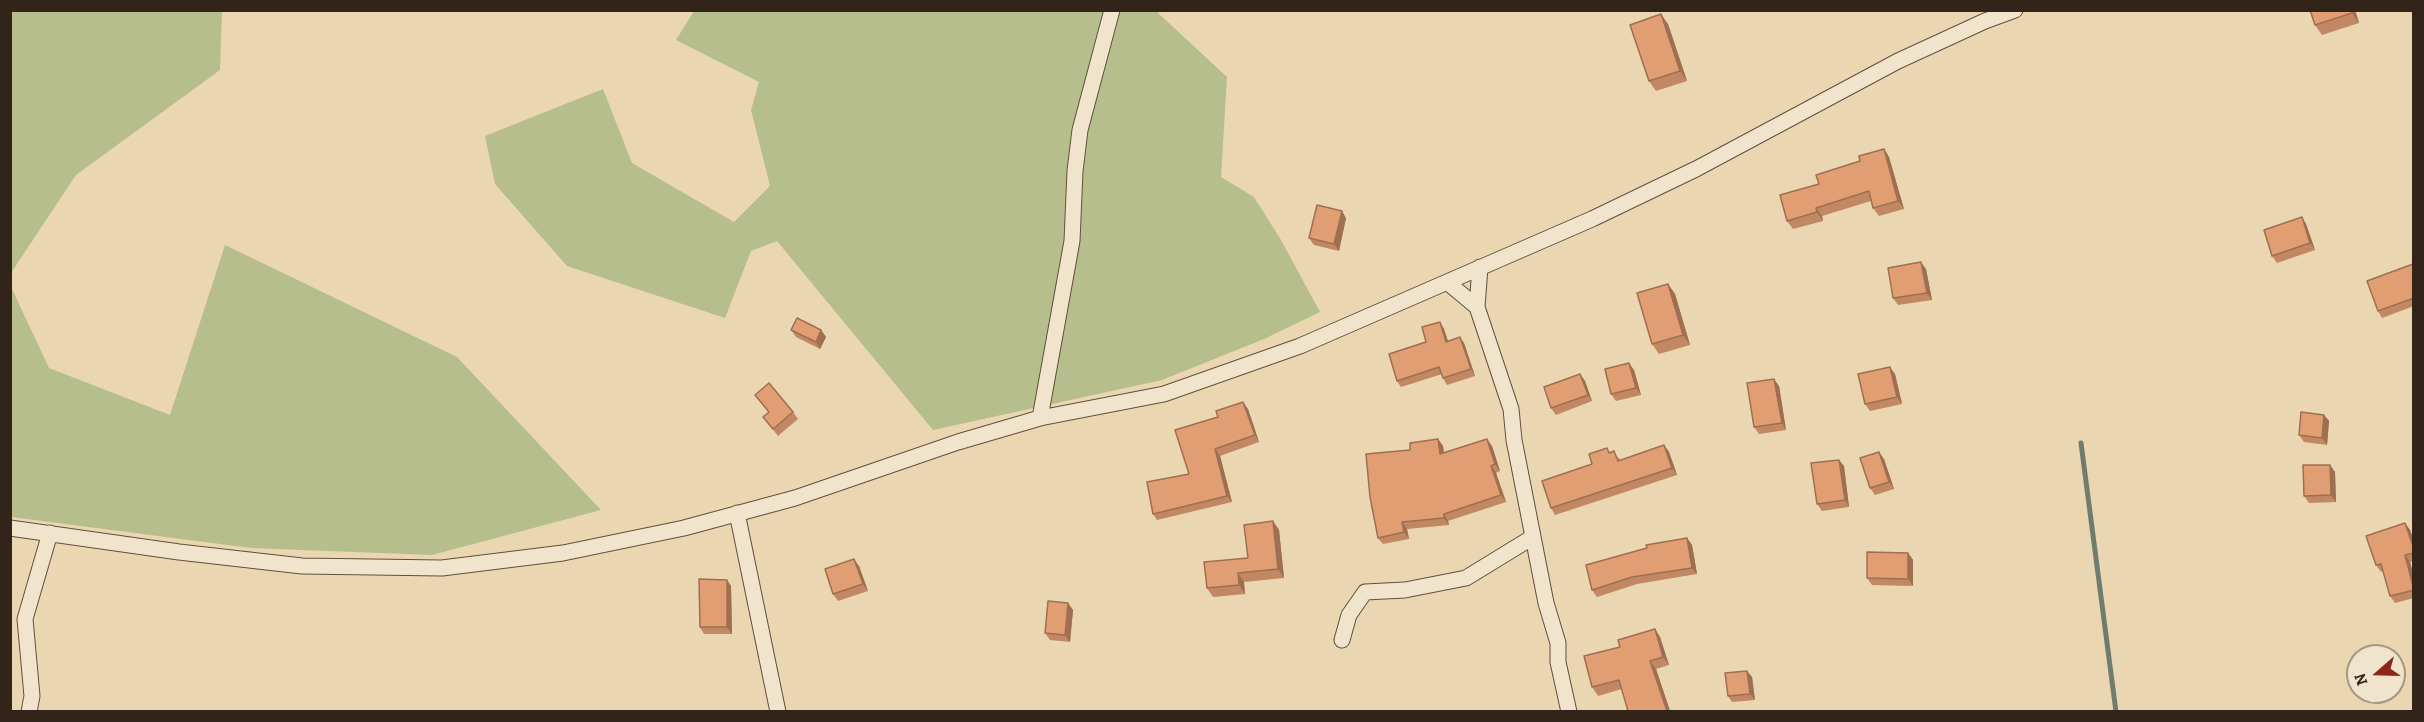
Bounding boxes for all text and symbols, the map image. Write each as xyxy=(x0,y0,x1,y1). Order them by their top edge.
north arrow xyxy=(2346,644,2406,704)
text: N xyxy=(2349,670,2373,689)

